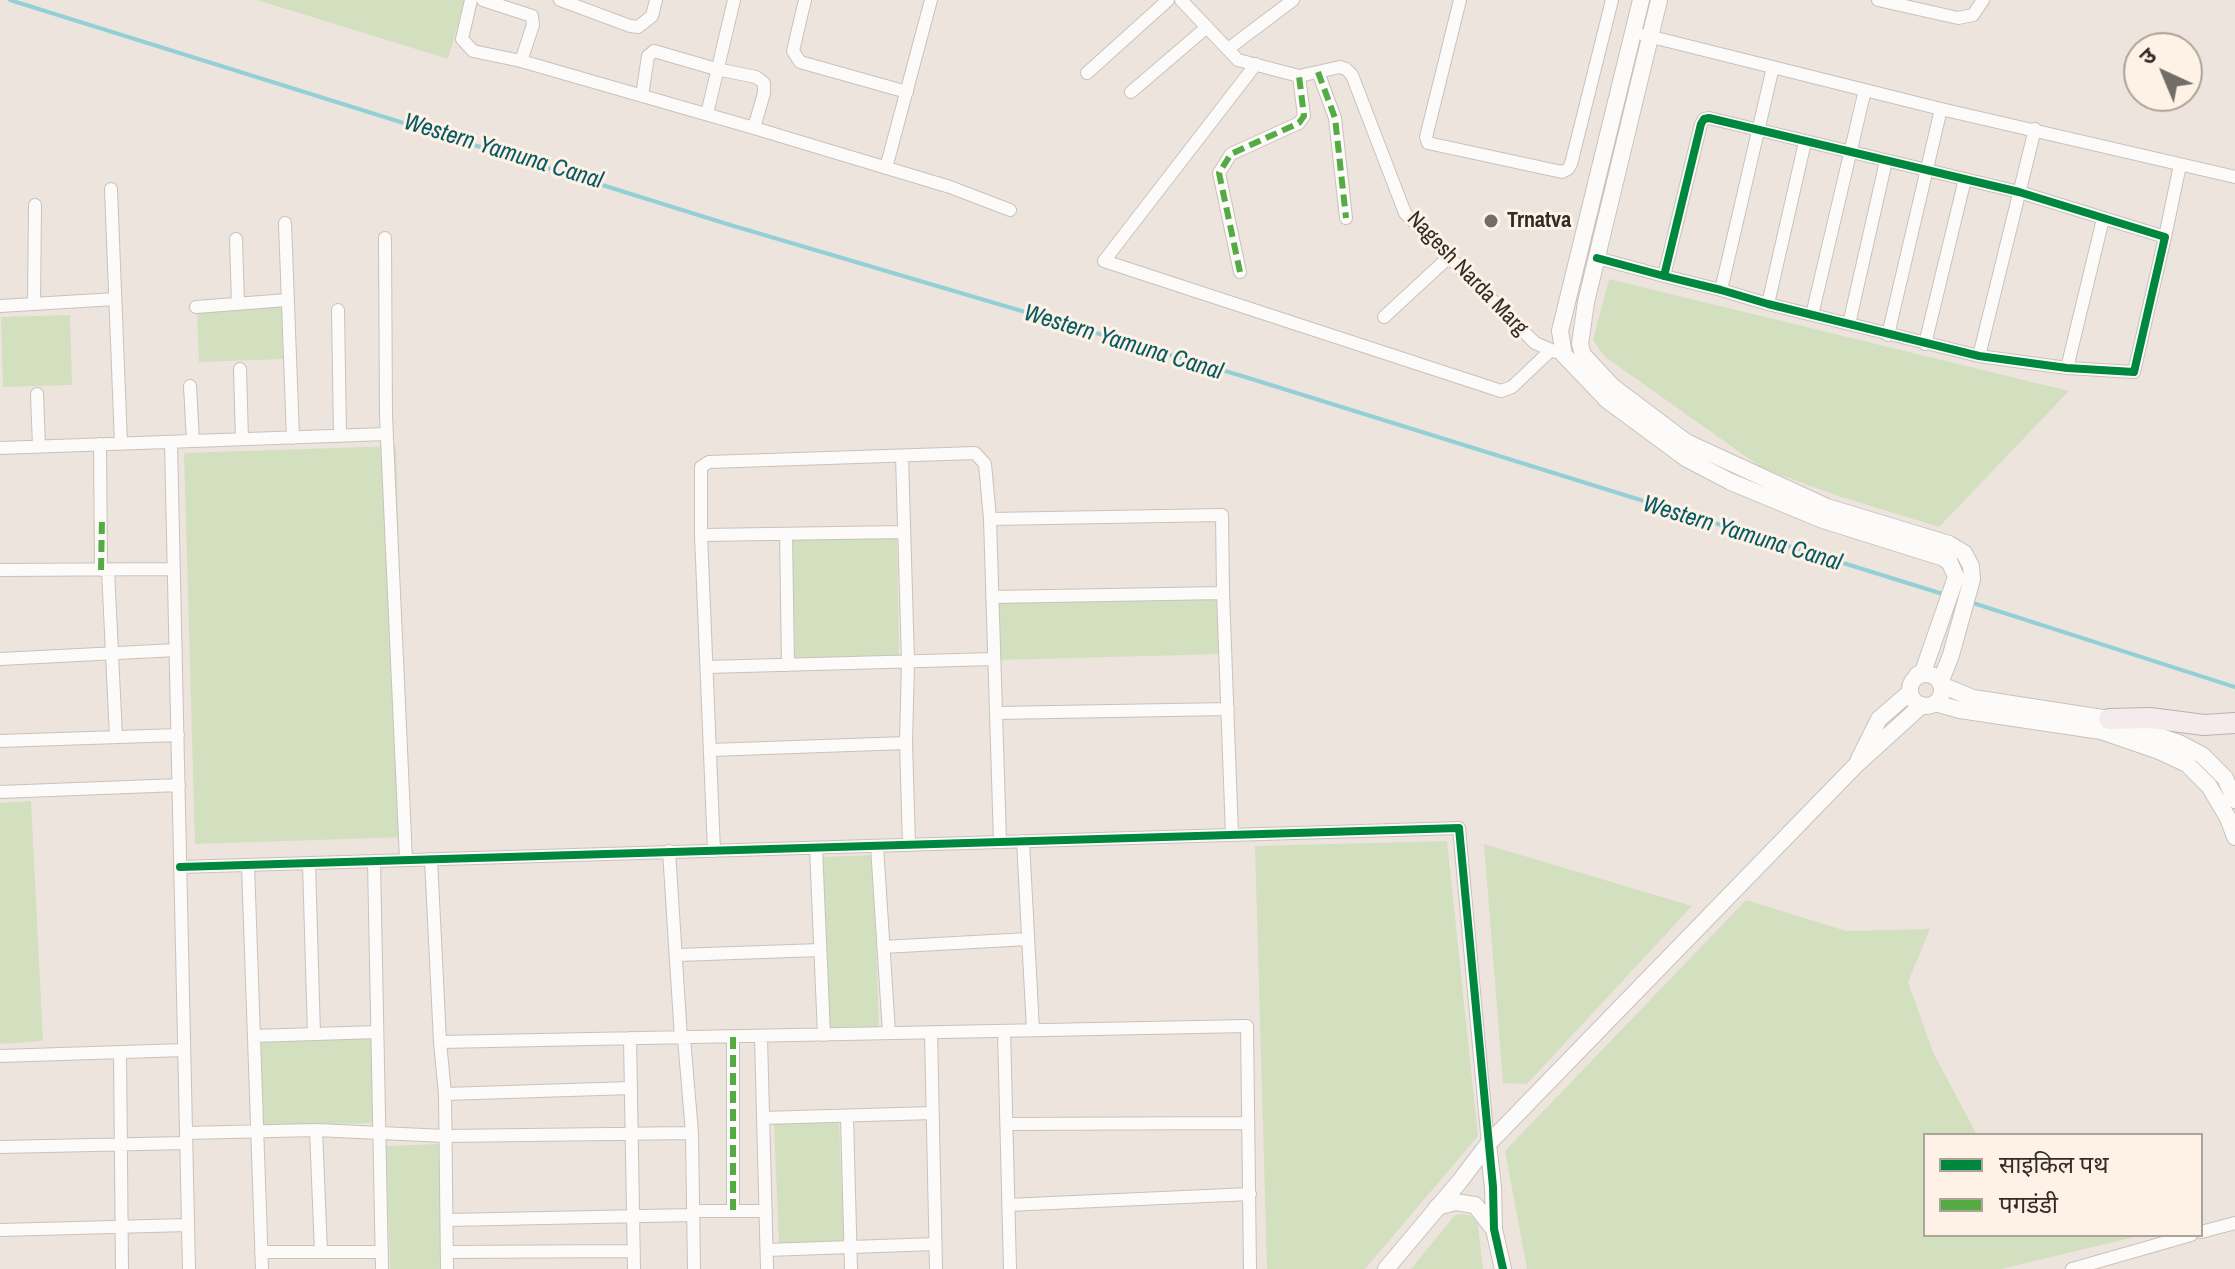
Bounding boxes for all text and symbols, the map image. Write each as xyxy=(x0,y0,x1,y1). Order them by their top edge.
north arrow xyxy=(2123,32,2203,112)
text: उ xyxy=(2133,41,2163,71)
water label: Western Yamuna Canal xyxy=(400,108,606,196)
street label: Nagesh Narda Marg xyxy=(1401,206,1533,342)
place label: Trnatva xyxy=(1507,208,1571,234)
marker: Trnatva xyxy=(1482,212,1500,230)
water label: Western Yamuna Canal xyxy=(1020,299,1226,387)
water label: Western Yamuna Canal xyxy=(1639,490,1845,578)
legend xyxy=(1923,1133,2203,1237)
text: साइकिल पथ xyxy=(1999,1148,2109,1180)
text: पगडंडी xyxy=(1999,1188,2058,1220)

